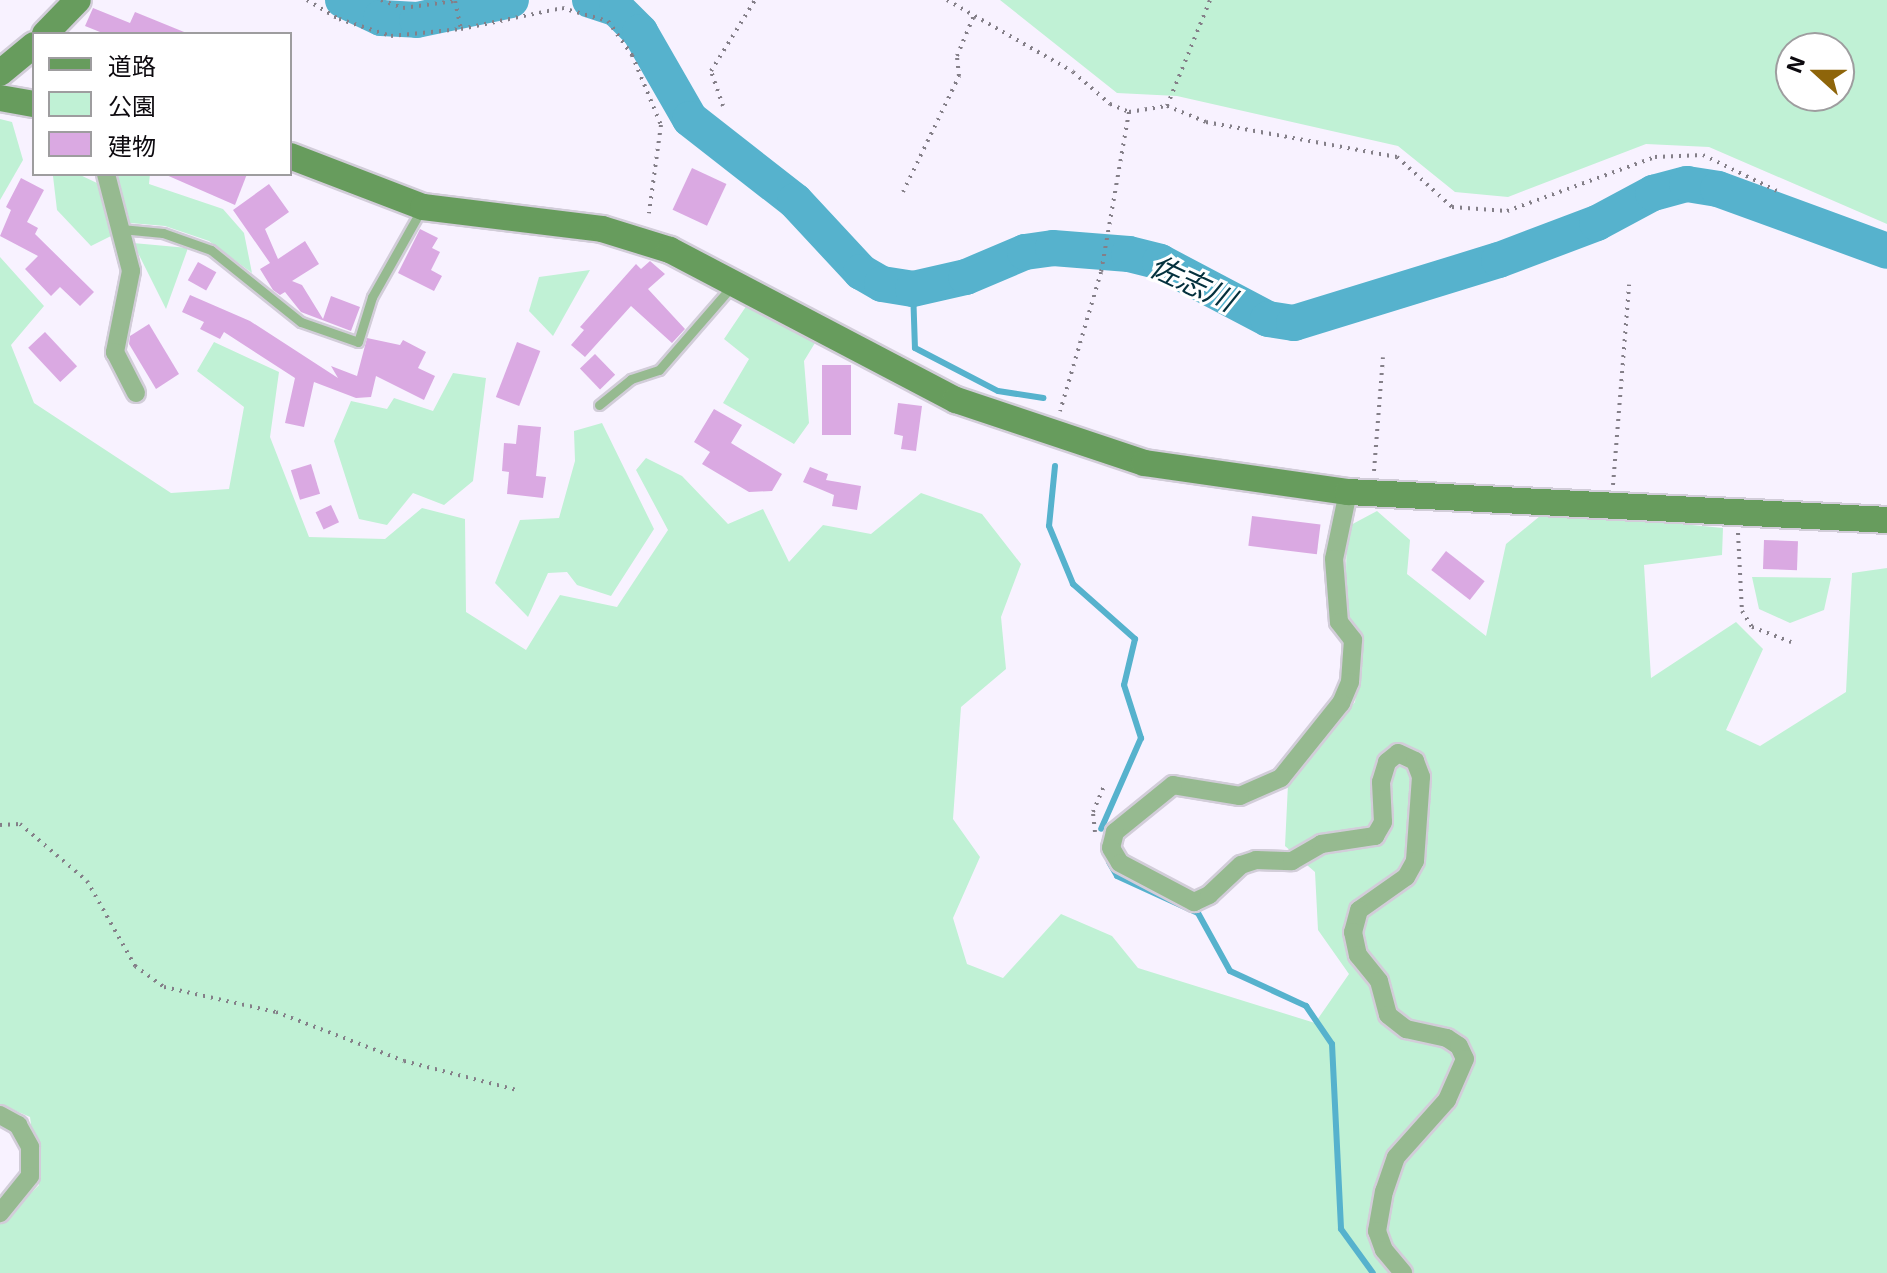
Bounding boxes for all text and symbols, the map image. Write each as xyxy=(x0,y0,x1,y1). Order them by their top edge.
legend xyxy=(32,32,292,176)
north arrow xyxy=(1775,32,1855,112)
text: 道路 xyxy=(108,51,156,80)
text: N xyxy=(1779,52,1809,76)
text: 公園 xyxy=(108,91,156,120)
text: 建物 xyxy=(108,131,156,160)
water label: 佐志川 xyxy=(1145,247,1241,317)

